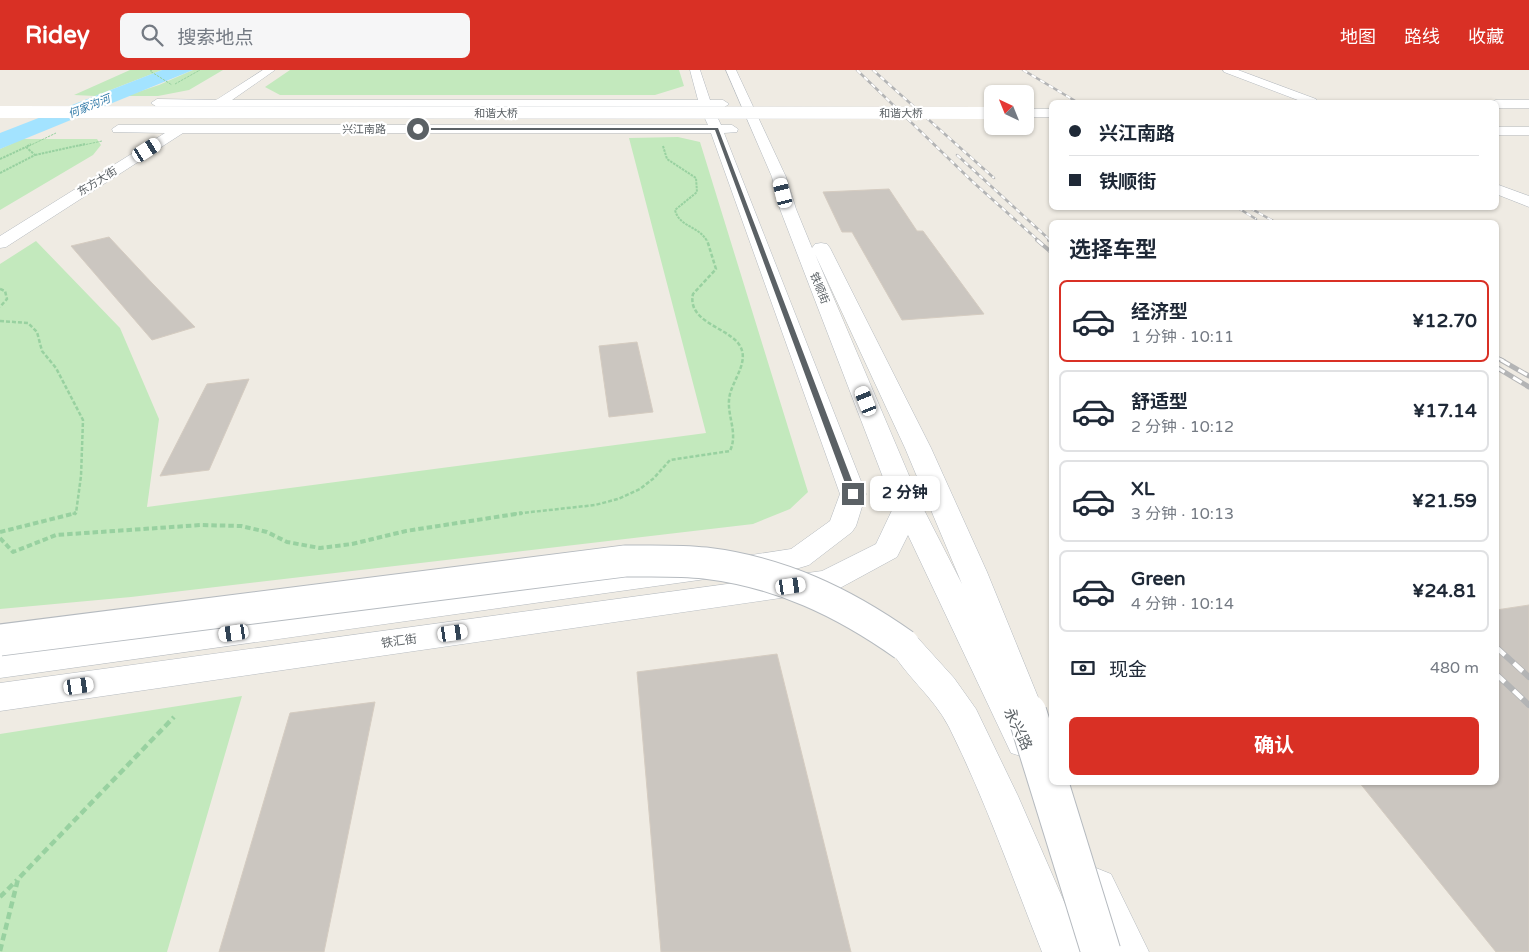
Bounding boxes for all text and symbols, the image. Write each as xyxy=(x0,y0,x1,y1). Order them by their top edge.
search box xyxy=(120,13,470,58)
text: Ridey xyxy=(25,21,90,50)
icon: search xyxy=(138,21,166,49)
text: 地图 xyxy=(1340,26,1376,48)
text: 路线 xyxy=(1404,26,1440,48)
text: 收藏 xyxy=(1468,26,1504,48)
text: 搜索地点 xyxy=(178,27,254,49)
north arrow xyxy=(984,85,1034,135)
map controls xyxy=(984,85,1034,135)
water label: 何家沟河 xyxy=(66,91,114,121)
street label: 和谐大桥 xyxy=(474,107,518,120)
street label: 和谐大桥 xyxy=(879,107,923,120)
route start xyxy=(407,118,429,140)
street label: 兴江南路 xyxy=(342,123,386,136)
text: 兴江南路 xyxy=(1099,123,1175,145)
car xyxy=(130,136,163,164)
street label: 东方大街 xyxy=(75,164,119,199)
text: 铁顺街 xyxy=(1099,171,1156,193)
car xyxy=(772,177,793,209)
text: 选择车型 xyxy=(1069,237,1157,263)
street label: 铁顺街 xyxy=(807,270,832,306)
icon: car xyxy=(1071,299,1116,344)
text: 经济型 xyxy=(1131,301,1188,323)
text: ¥12.70 xyxy=(1412,310,1477,332)
text: 1 分钟 · 10:11 xyxy=(1131,327,1234,347)
car xyxy=(853,384,878,418)
icon: car xyxy=(1071,389,1116,434)
text: 舒适型 xyxy=(1131,391,1188,413)
text: ¥17.14 xyxy=(1413,400,1477,422)
text: 2 分钟 · 10:12 xyxy=(1131,417,1234,437)
callout: 2 分钟 xyxy=(870,476,940,512)
text: XL xyxy=(1131,478,1155,500)
icon: car xyxy=(1071,479,1116,524)
route end xyxy=(842,483,864,505)
text: 2 分钟 xyxy=(882,483,928,503)
text: ¥21.59 xyxy=(1412,490,1477,512)
text: 3 分钟 · 10:13 xyxy=(1131,504,1234,524)
text: Green xyxy=(1131,568,1185,590)
icon: car xyxy=(1071,569,1116,614)
car xyxy=(775,576,806,596)
text: ¥24.81 xyxy=(1412,580,1477,602)
text: 4 分钟 · 10:14 xyxy=(1131,594,1234,614)
car xyxy=(218,623,249,643)
car xyxy=(437,623,468,643)
street label: 铁汇街 xyxy=(380,632,418,650)
icon: cash xyxy=(1069,654,1097,682)
text: 480 m xyxy=(1430,658,1479,678)
text: 现金 xyxy=(1109,659,1147,681)
car xyxy=(63,676,94,696)
street label: 永兴路 xyxy=(1000,705,1036,753)
button: 确认 xyxy=(1069,717,1479,775)

